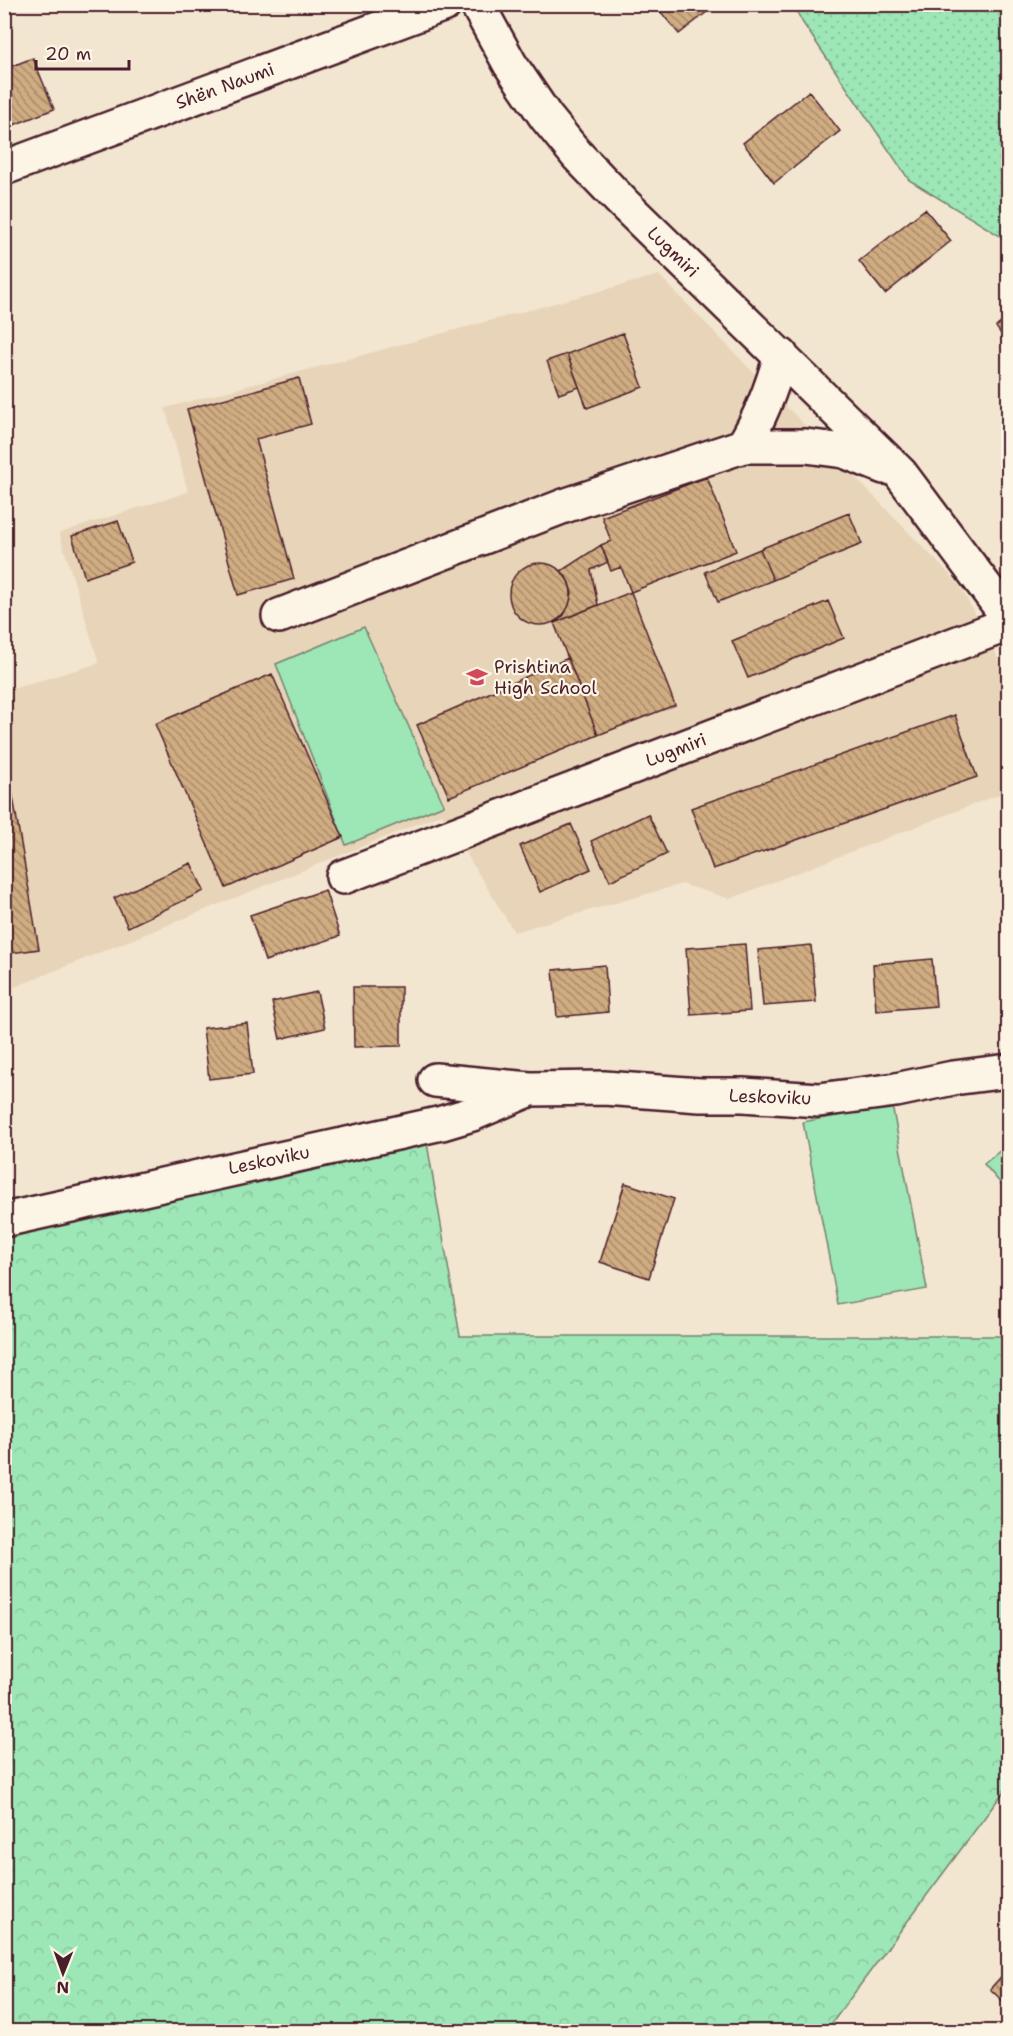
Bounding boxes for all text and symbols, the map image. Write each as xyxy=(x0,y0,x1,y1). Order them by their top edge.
scale bar xyxy=(36,33,129,71)
text: 20 m xyxy=(45,42,91,66)
street label: Shën Naumi xyxy=(172,57,278,115)
street label: Lugmiri xyxy=(642,221,704,283)
place label: Prishtina High School xyxy=(494,655,597,700)
school or university icon: Prishtina High School xyxy=(465,665,489,689)
street label: Lugmiri xyxy=(642,727,710,773)
street label: Leskoviku xyxy=(728,1084,812,1110)
street label: Leskoviku xyxy=(226,1140,312,1180)
north arrow xyxy=(33,1943,93,2003)
text: N xyxy=(56,1977,69,1998)

